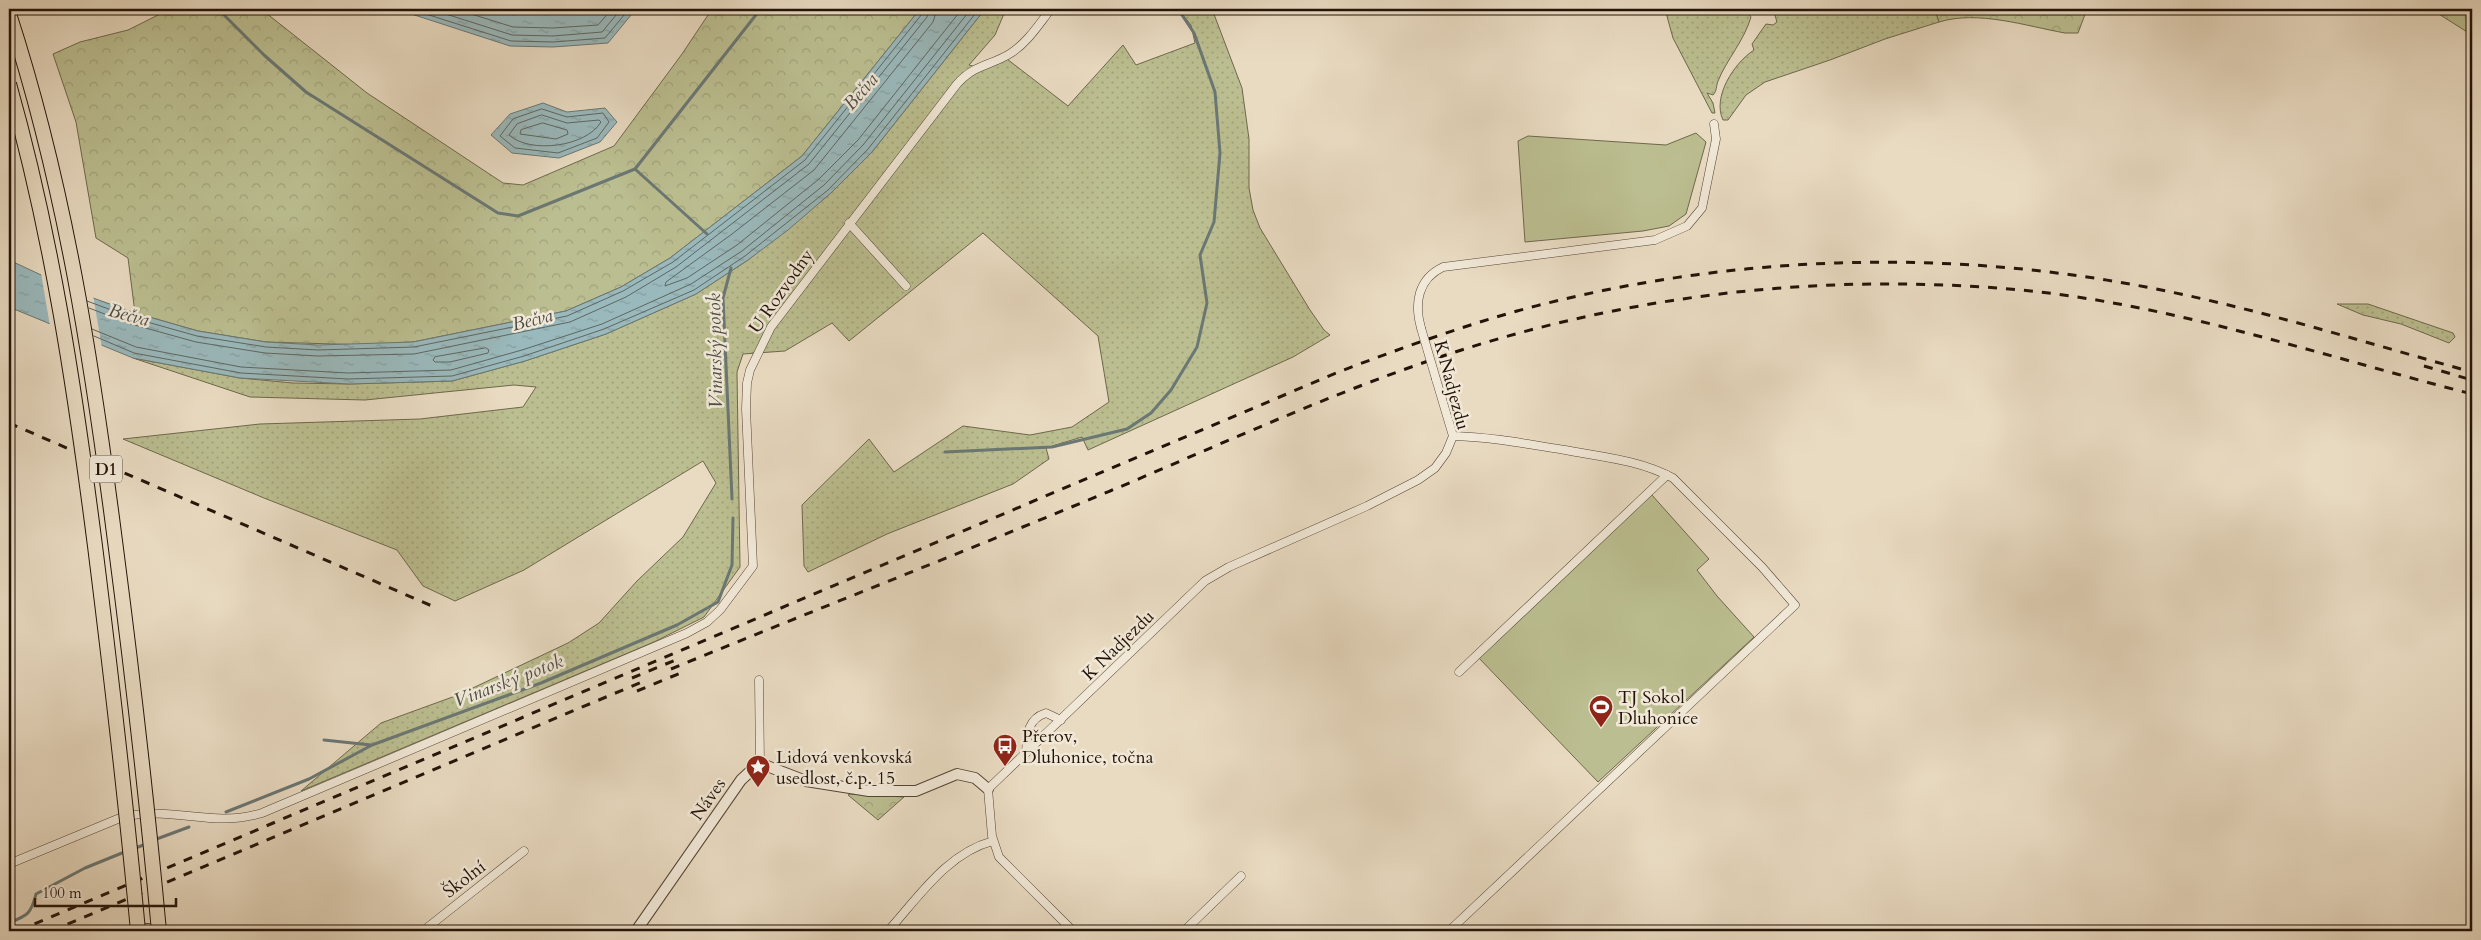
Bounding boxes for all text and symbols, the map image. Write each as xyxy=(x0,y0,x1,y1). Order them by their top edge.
water label: Bečva xyxy=(837,67,884,116)
street label: U Rozvodny xyxy=(743,244,820,339)
water label: Vinarský potok xyxy=(701,292,729,409)
water label: Bečva xyxy=(105,297,153,333)
water label: Bečva xyxy=(509,302,556,338)
street label: K Nadjezdu xyxy=(1428,338,1475,433)
road number: D1 xyxy=(90,456,122,482)
street label: K Nadjezdu xyxy=(1077,604,1160,686)
water label: Vinarský potok xyxy=(450,648,568,714)
place label: TJ Sokol Dluhonice xyxy=(1618,685,1698,731)
sports icon: TJ Sokol Dluhonice xyxy=(1588,694,1614,728)
place label: Přerov, Dluhonice, točna xyxy=(1022,724,1154,770)
bus stop icon: Přerov, Dluhonice, točna xyxy=(992,733,1018,767)
place label: Lidová venkovská usedlost, č.p. 15 xyxy=(776,745,913,791)
place icon: Lidová venkovská usedlost, č.p. 15 xyxy=(745,754,771,788)
street label: Náves xyxy=(685,773,732,825)
street label: Školní xyxy=(438,855,491,904)
scale bar xyxy=(35,875,176,907)
text: 100 m xyxy=(42,883,82,903)

